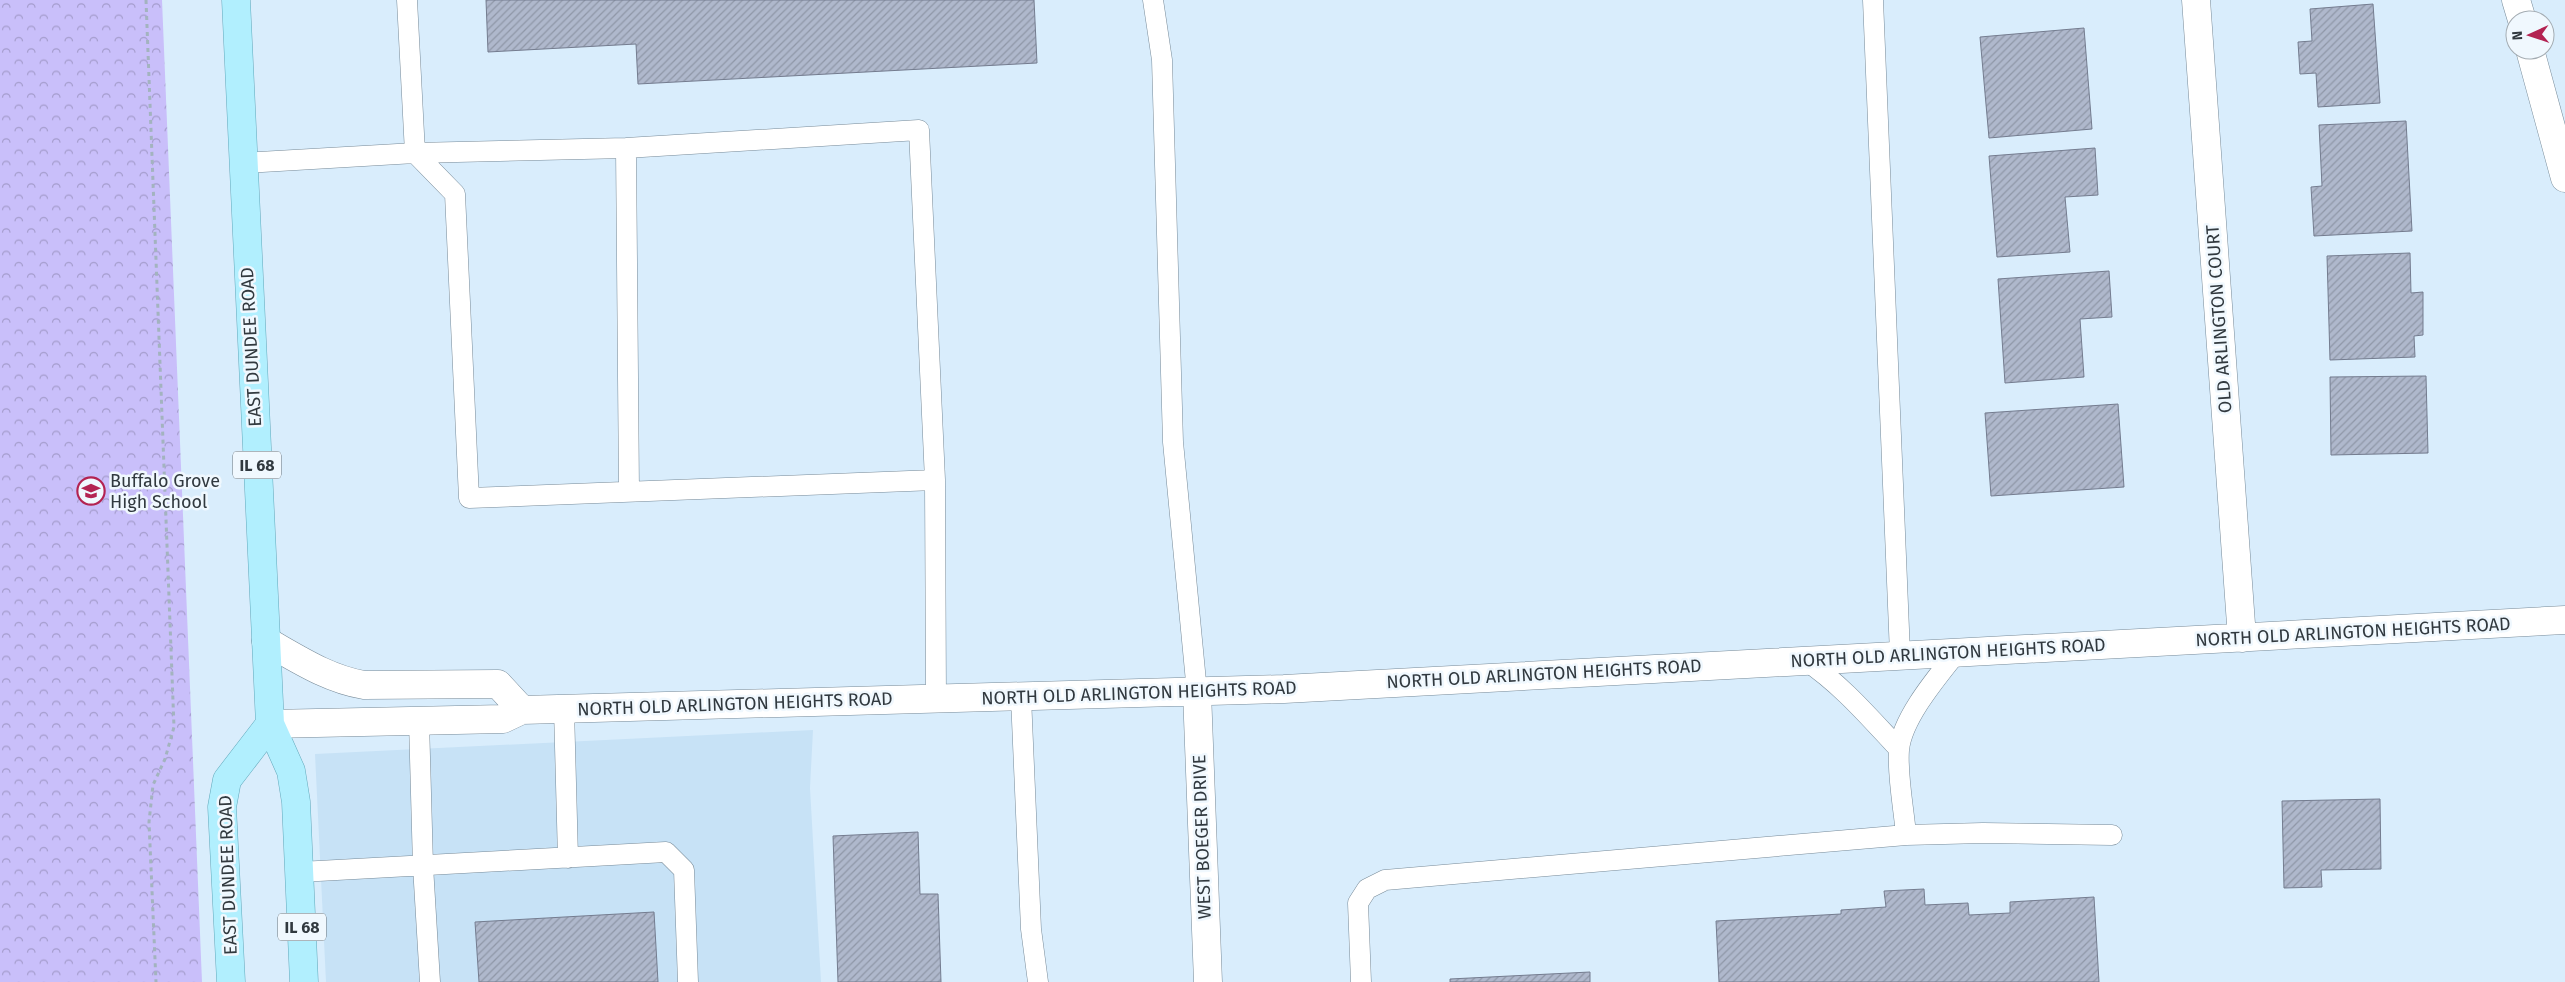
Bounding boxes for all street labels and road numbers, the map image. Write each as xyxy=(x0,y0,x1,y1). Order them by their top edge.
street label: OLD ARLINGTON COURT xyxy=(2201,223,2237,414)
street label: EAST DUNDEE ROAD xyxy=(236,267,266,427)
road number: IL 68 xyxy=(233,452,281,478)
street label: NORTH OLD ARLINGTON HEIGHTS ROAD xyxy=(2195,613,2511,651)
street label: NORTH OLD ARLINGTON HEIGHTS ROAD xyxy=(1790,634,2106,672)
street label: NORTH OLD ARLINGTON HEIGHTS ROAD xyxy=(1386,655,1702,693)
street label: NORTH OLD ARLINGTON HEIGHTS ROAD xyxy=(981,676,1297,710)
street label: NORTH OLD ARLINGTON HEIGHTS ROAD xyxy=(577,687,893,721)
street label: WEST BOEGER DRIVE xyxy=(1188,754,1216,920)
street label: EAST DUNDEE ROAD xyxy=(214,795,242,955)
road number: IL 68 xyxy=(278,914,326,940)

